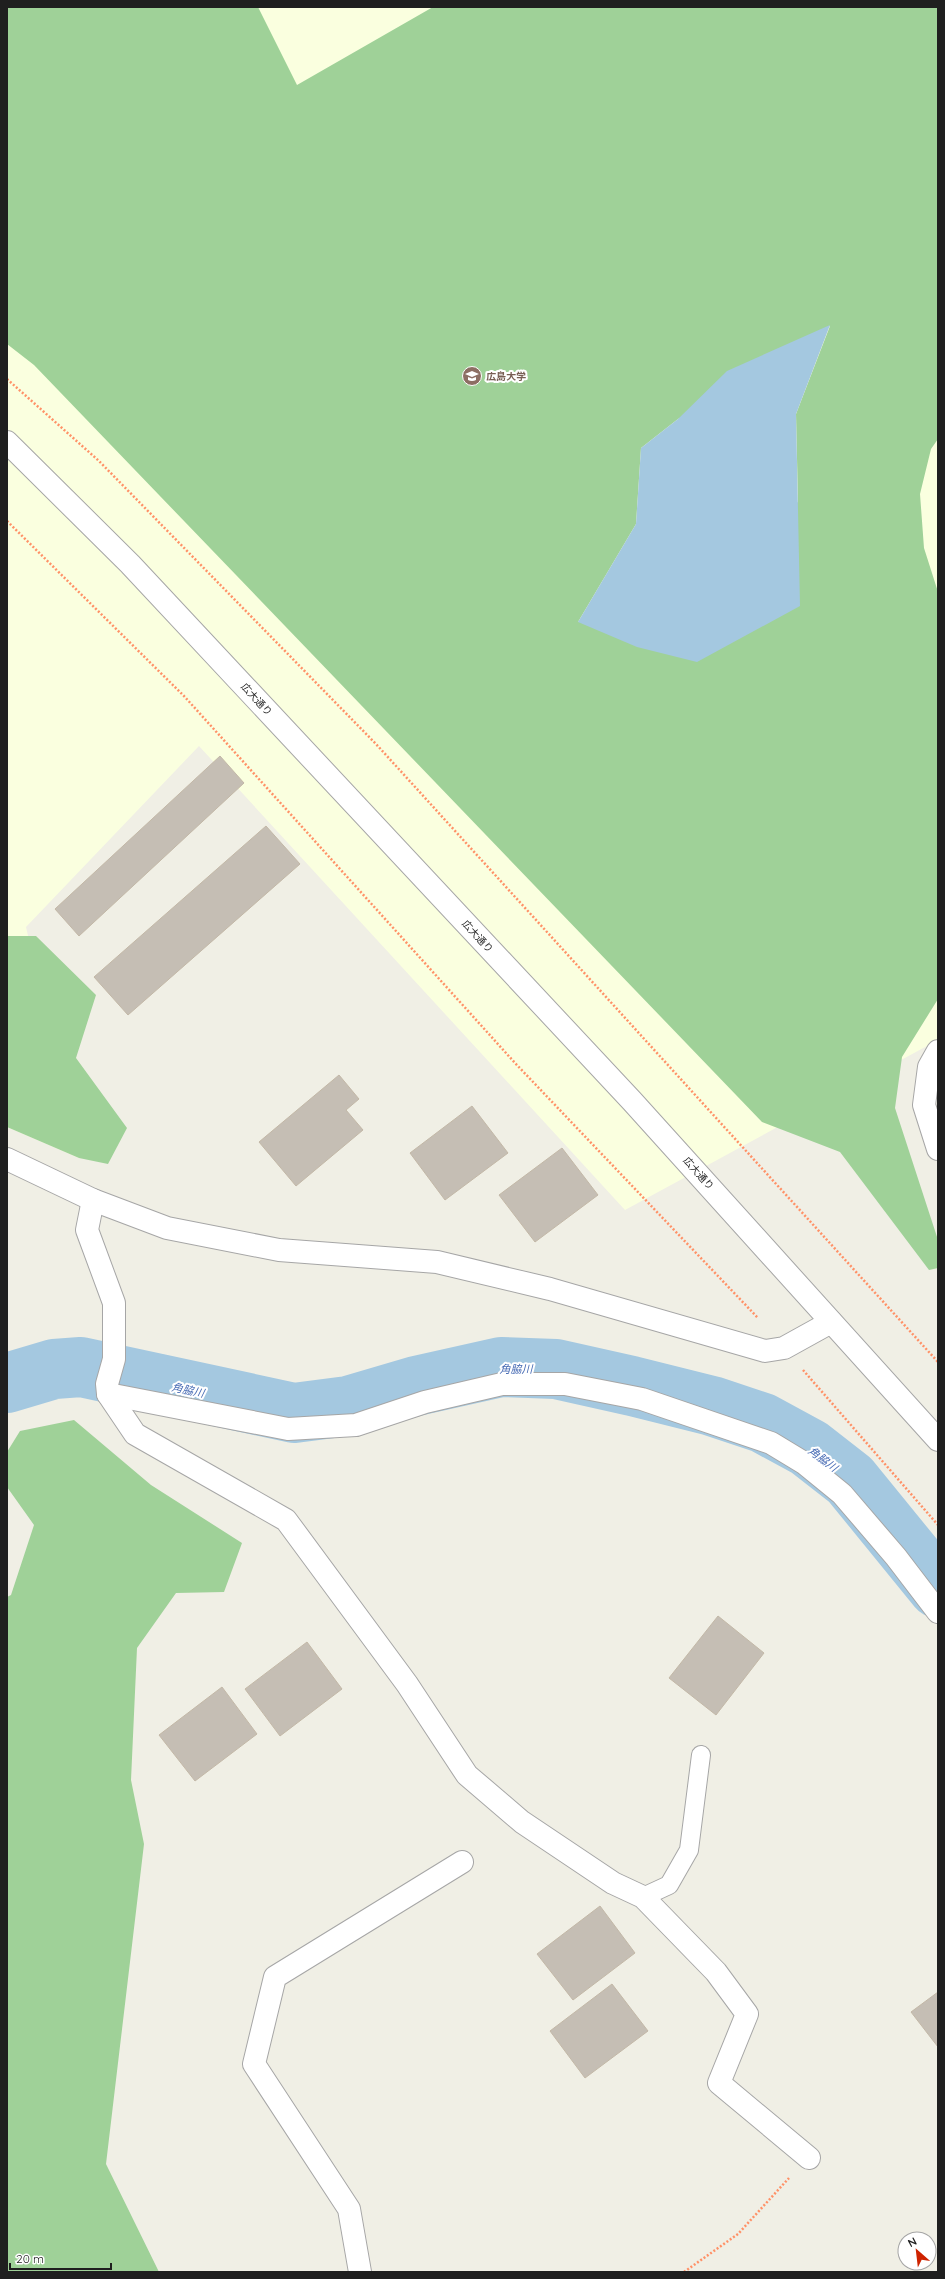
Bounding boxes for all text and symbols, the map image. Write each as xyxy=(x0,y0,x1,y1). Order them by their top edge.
school or university icon: 広島大学 xyxy=(461,365,483,387)
place label: 広島大学 xyxy=(486,370,526,383)
street label: 広大通り xyxy=(238,680,275,718)
street label: 広大通り xyxy=(459,917,496,955)
street label: 広大通り xyxy=(680,1154,717,1193)
water label: 角脇川 xyxy=(500,1362,533,1376)
water label: 角脇川 xyxy=(170,1380,207,1400)
water label: 角脇川 xyxy=(806,1443,841,1475)
north arrow xyxy=(897,2231,937,2271)
text: N xyxy=(905,2234,919,2250)
scale bar xyxy=(10,2245,111,2271)
text: 20 m xyxy=(16,2251,44,2266)

